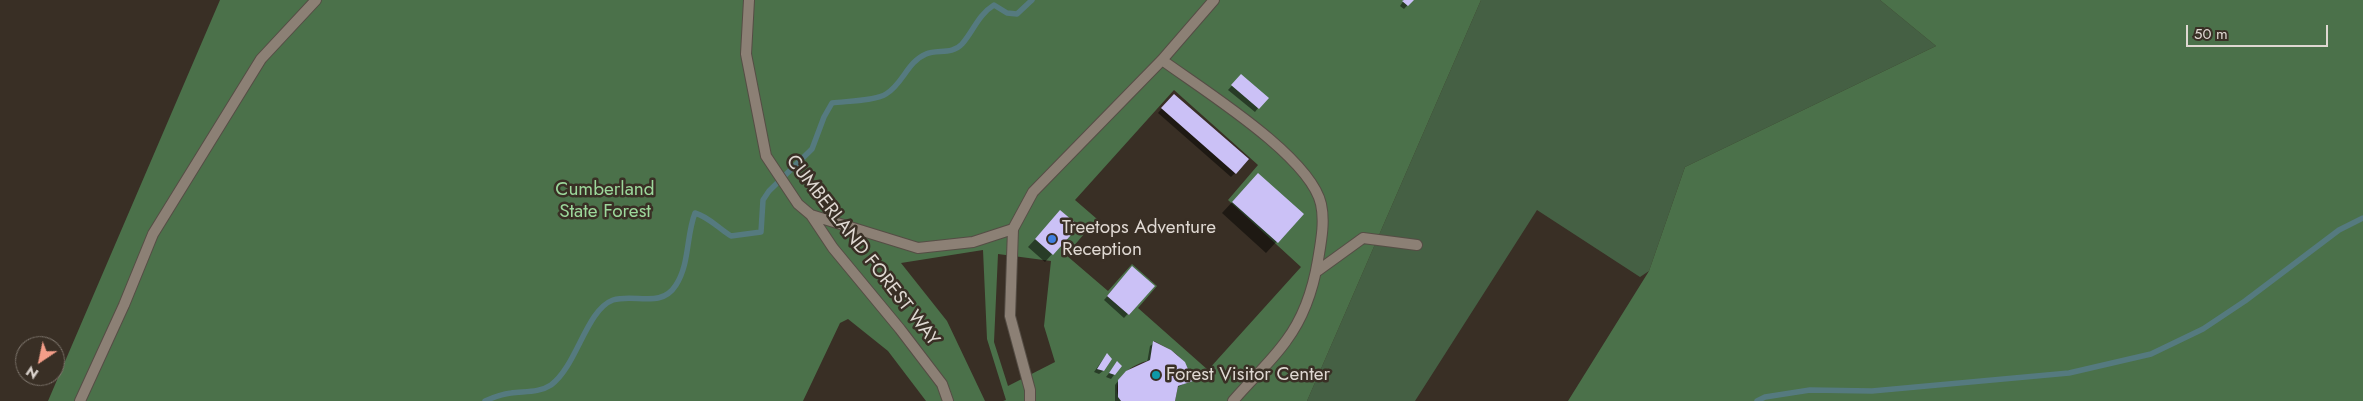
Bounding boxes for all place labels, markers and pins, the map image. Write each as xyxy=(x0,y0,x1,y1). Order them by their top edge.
place label: Treetops Adventure Reception xyxy=(1062,217,1216,261)
marker: Treetops Adventure Reception xyxy=(1046,233,1058,245)
place label: Forest Visitor Center xyxy=(1166,364,1330,386)
marker: Forest Visitor Center xyxy=(1150,369,1162,381)

